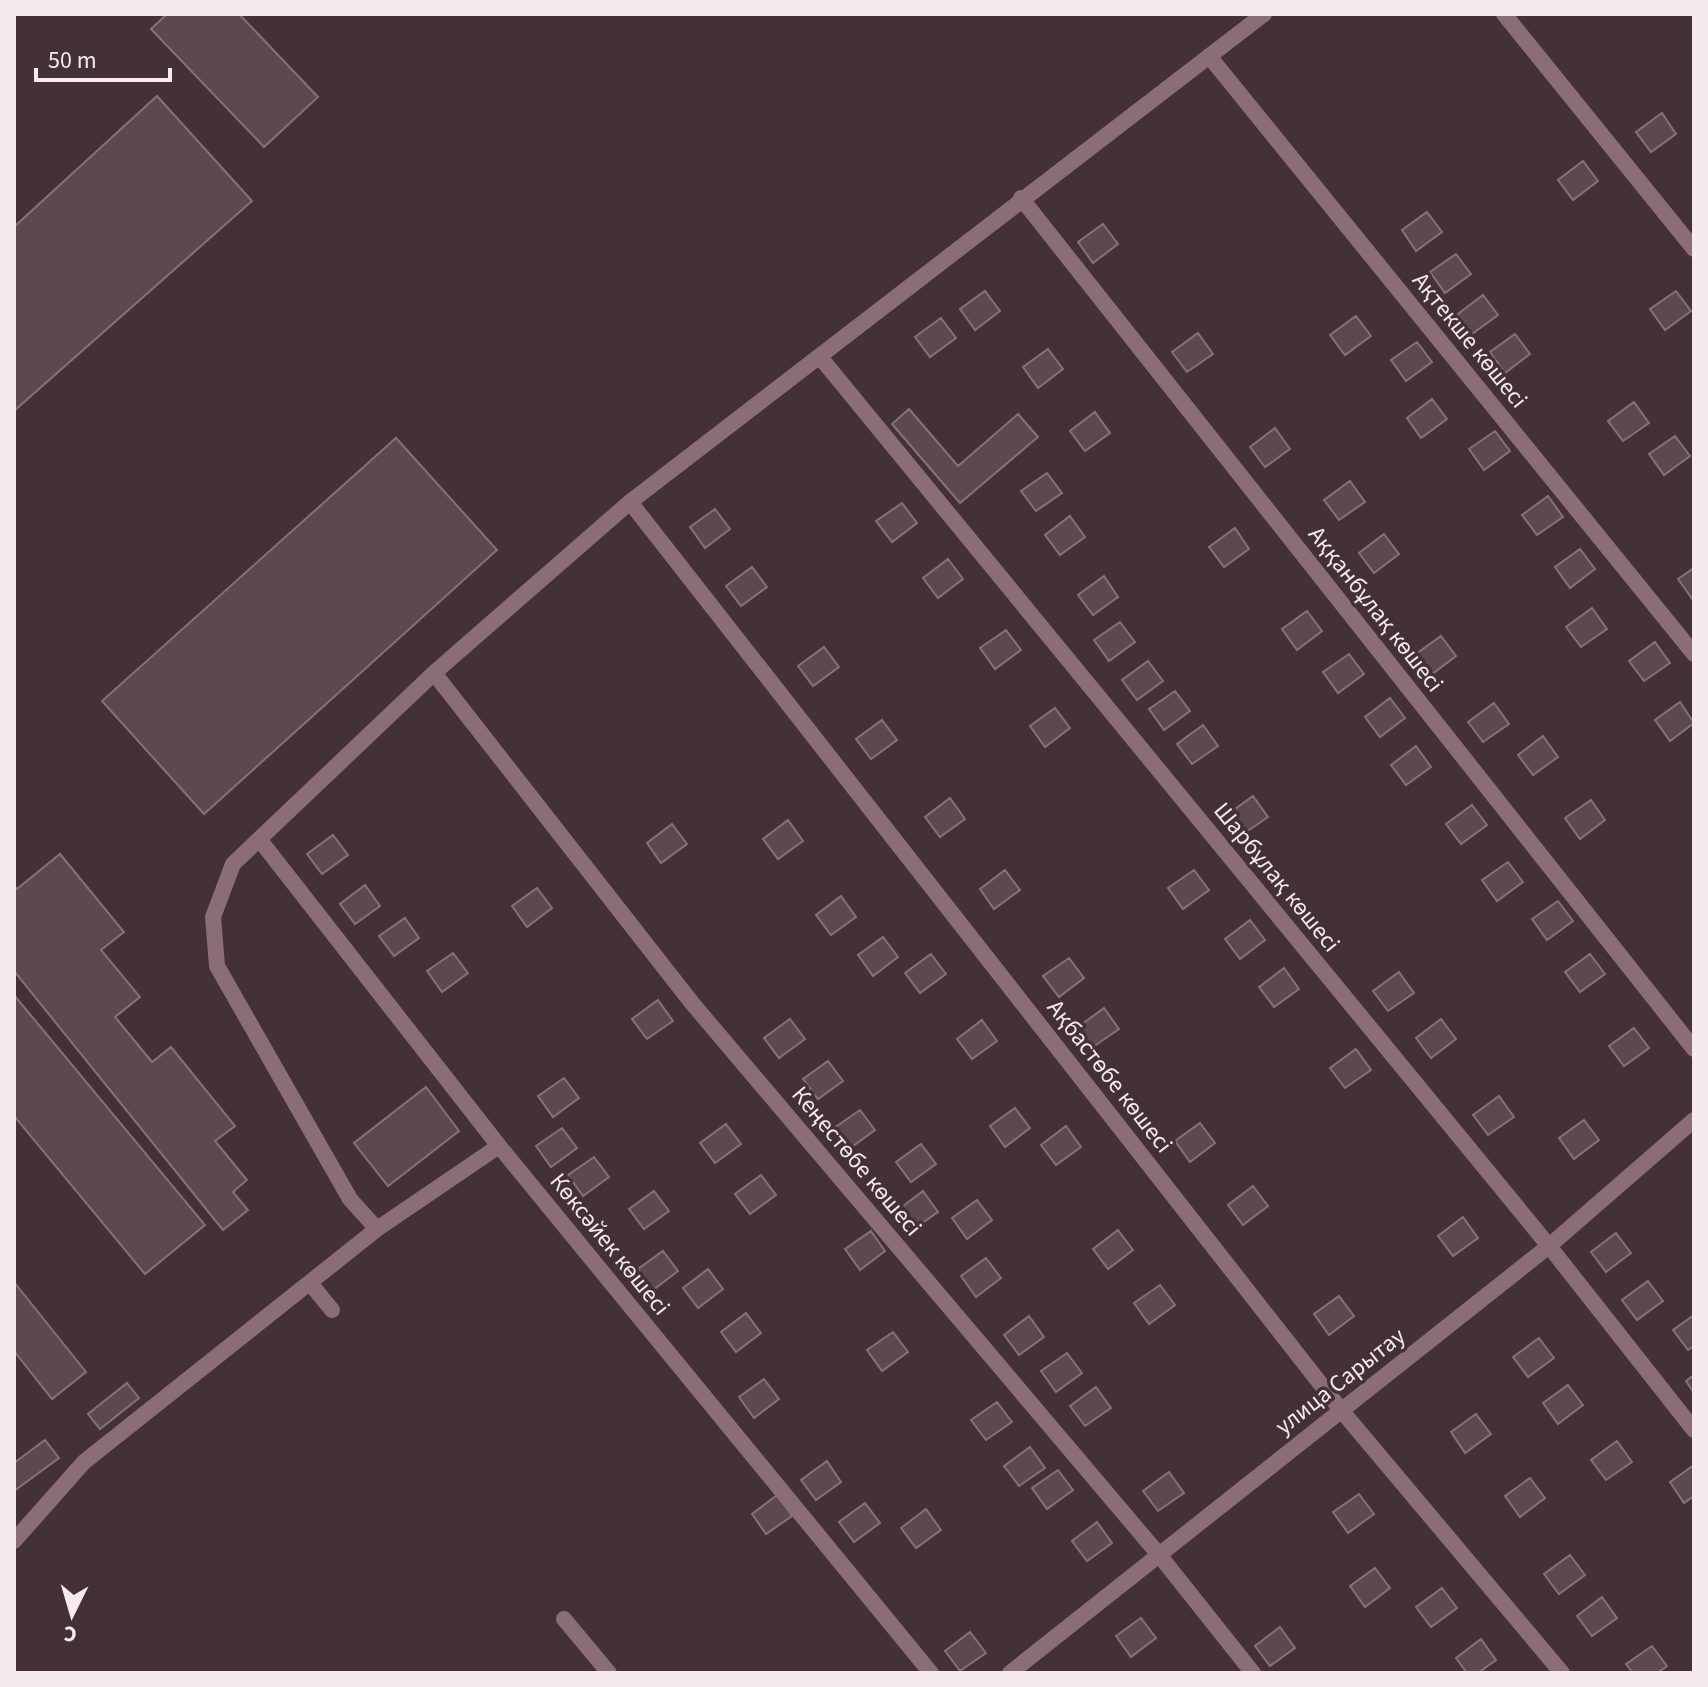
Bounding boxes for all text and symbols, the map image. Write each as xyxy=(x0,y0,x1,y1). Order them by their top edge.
scale bar xyxy=(36,32,170,82)
text: 50 m xyxy=(48,43,97,78)
street label: Ақтекше көшесі xyxy=(1404,265,1536,416)
street label: Аққанбұлақ көшесі xyxy=(1300,519,1452,700)
street label: Шарбұлақ көшесі xyxy=(1205,795,1348,960)
street label: Ақбастөбе көшесі xyxy=(1038,992,1181,1160)
street label: Кеңестөбе көшесі xyxy=(783,1079,930,1244)
street label: Көксәйек көшесі xyxy=(541,1166,678,1323)
street label: улица Сарытау xyxy=(1268,1319,1413,1443)
north arrow xyxy=(32,1575,112,1655)
text: С xyxy=(62,1617,78,1650)

